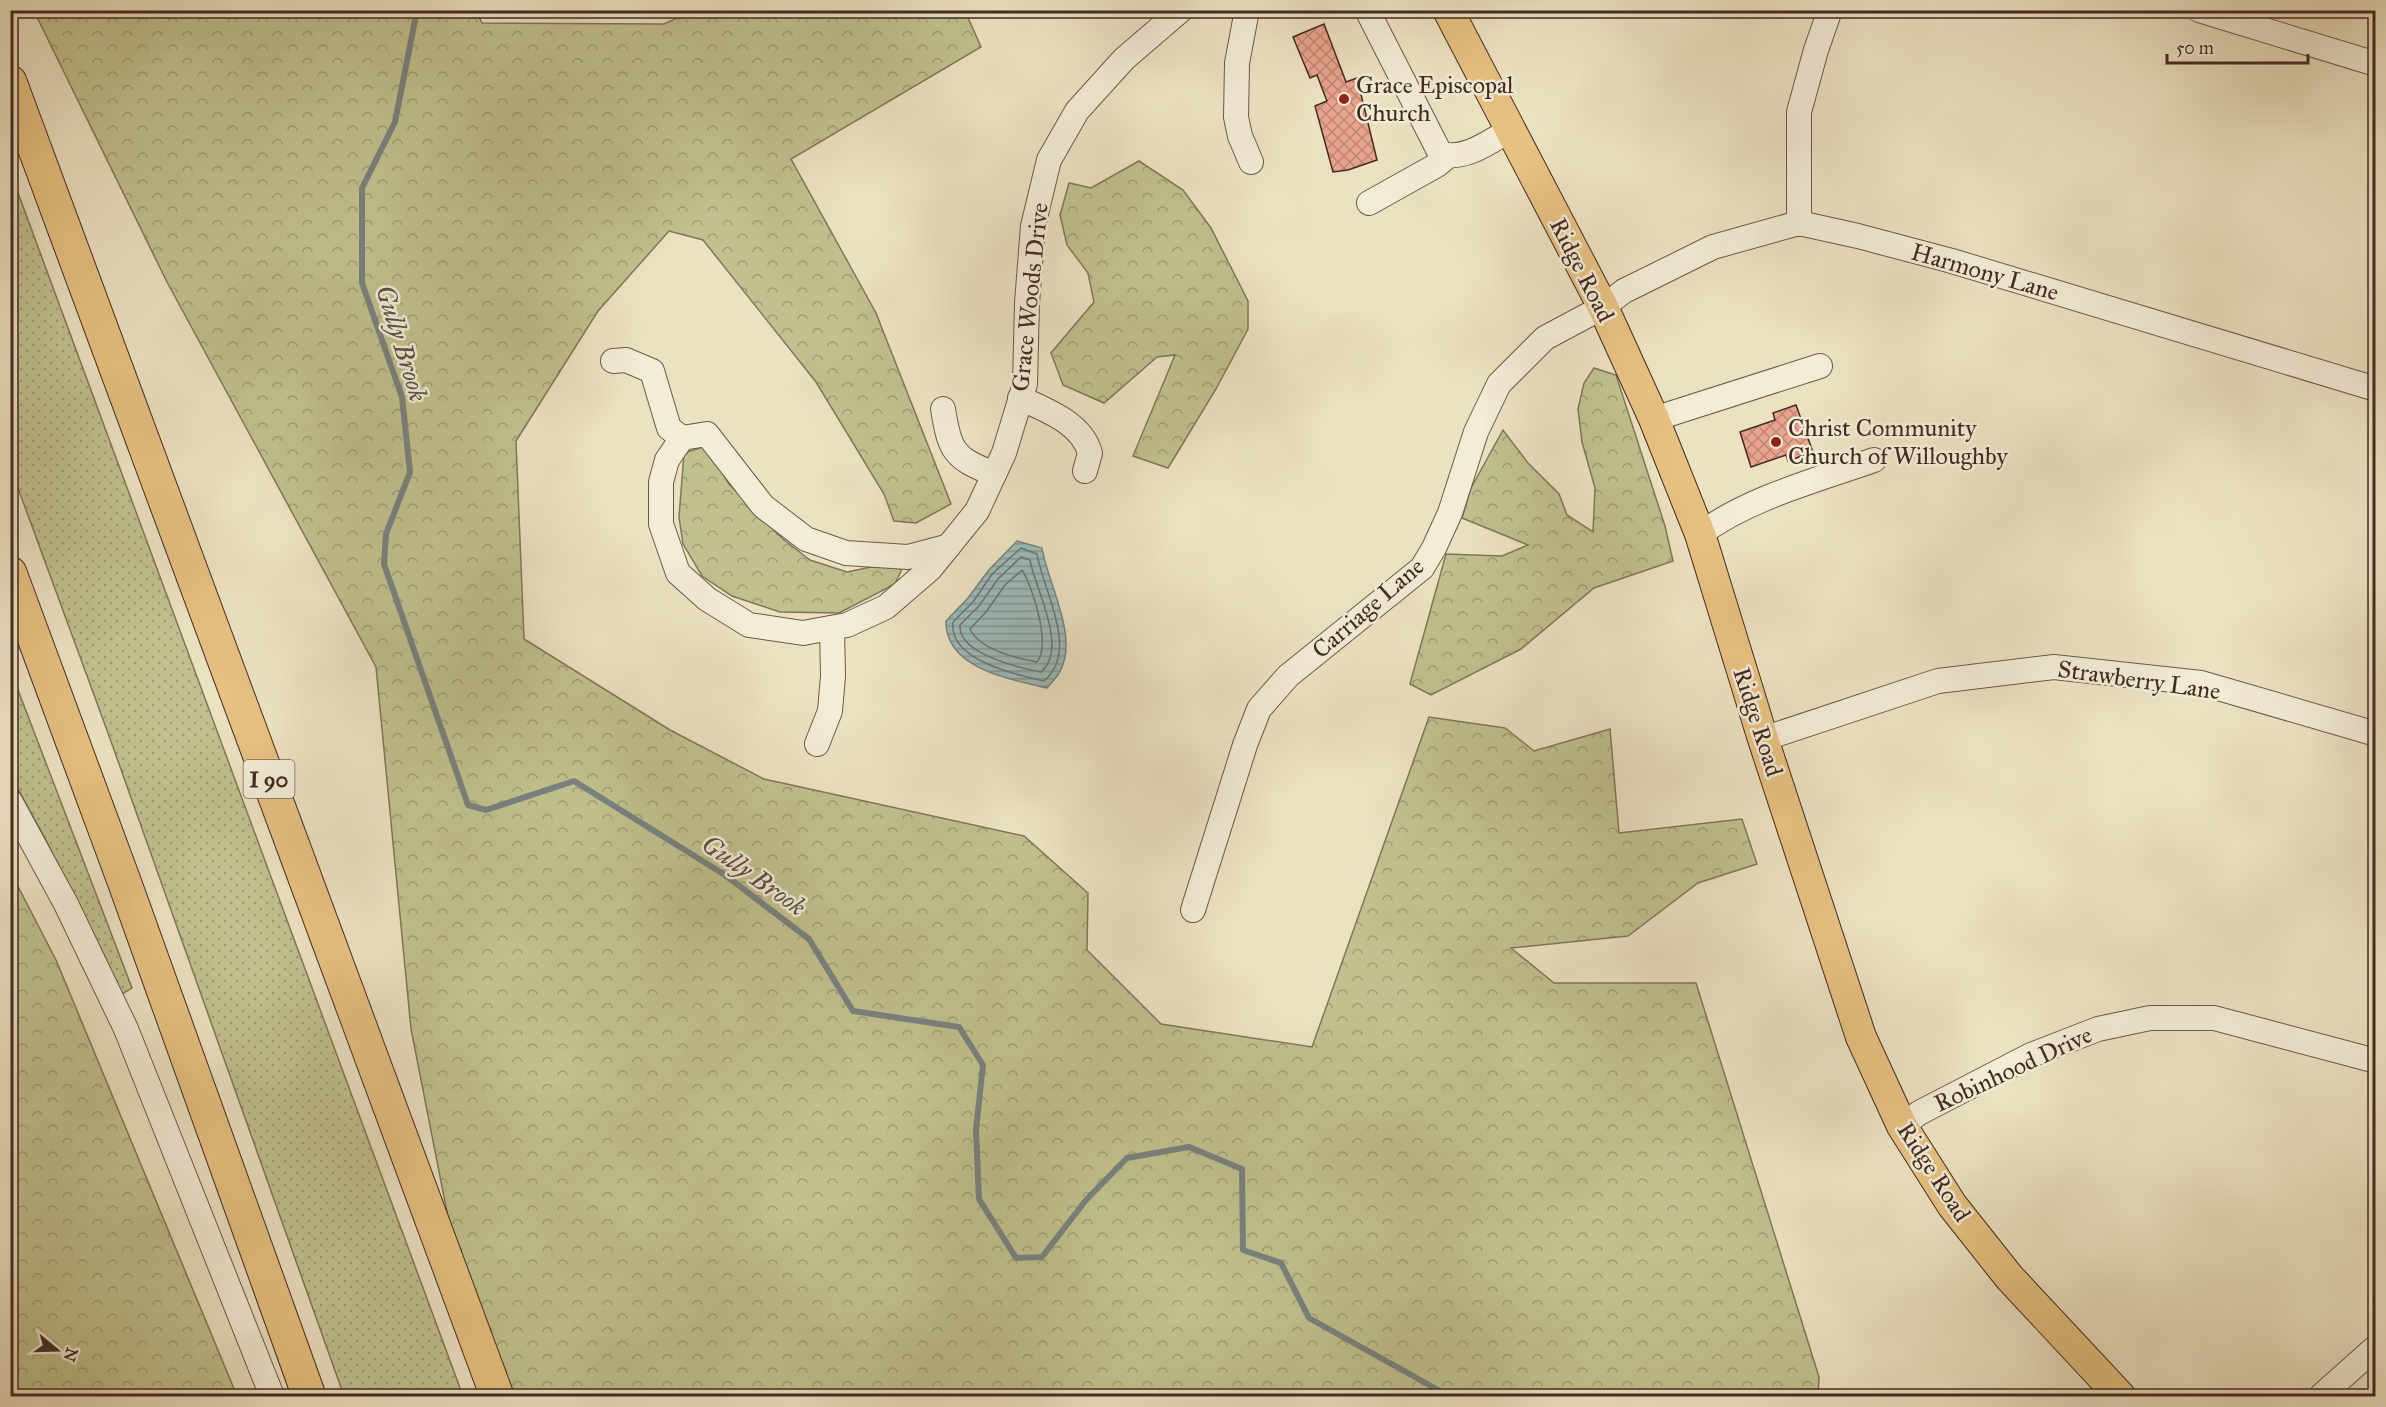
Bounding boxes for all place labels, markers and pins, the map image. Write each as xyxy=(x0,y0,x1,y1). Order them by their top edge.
place label: Grace Episcopal Church xyxy=(1356,70,1514,128)
marker: Grace Episcopal Church xyxy=(1337,92,1351,106)
place label: Christ Community Church of Willoughby xyxy=(1788,413,2008,471)
marker: Christ Community Church of Willoughby xyxy=(1769,435,1783,449)

